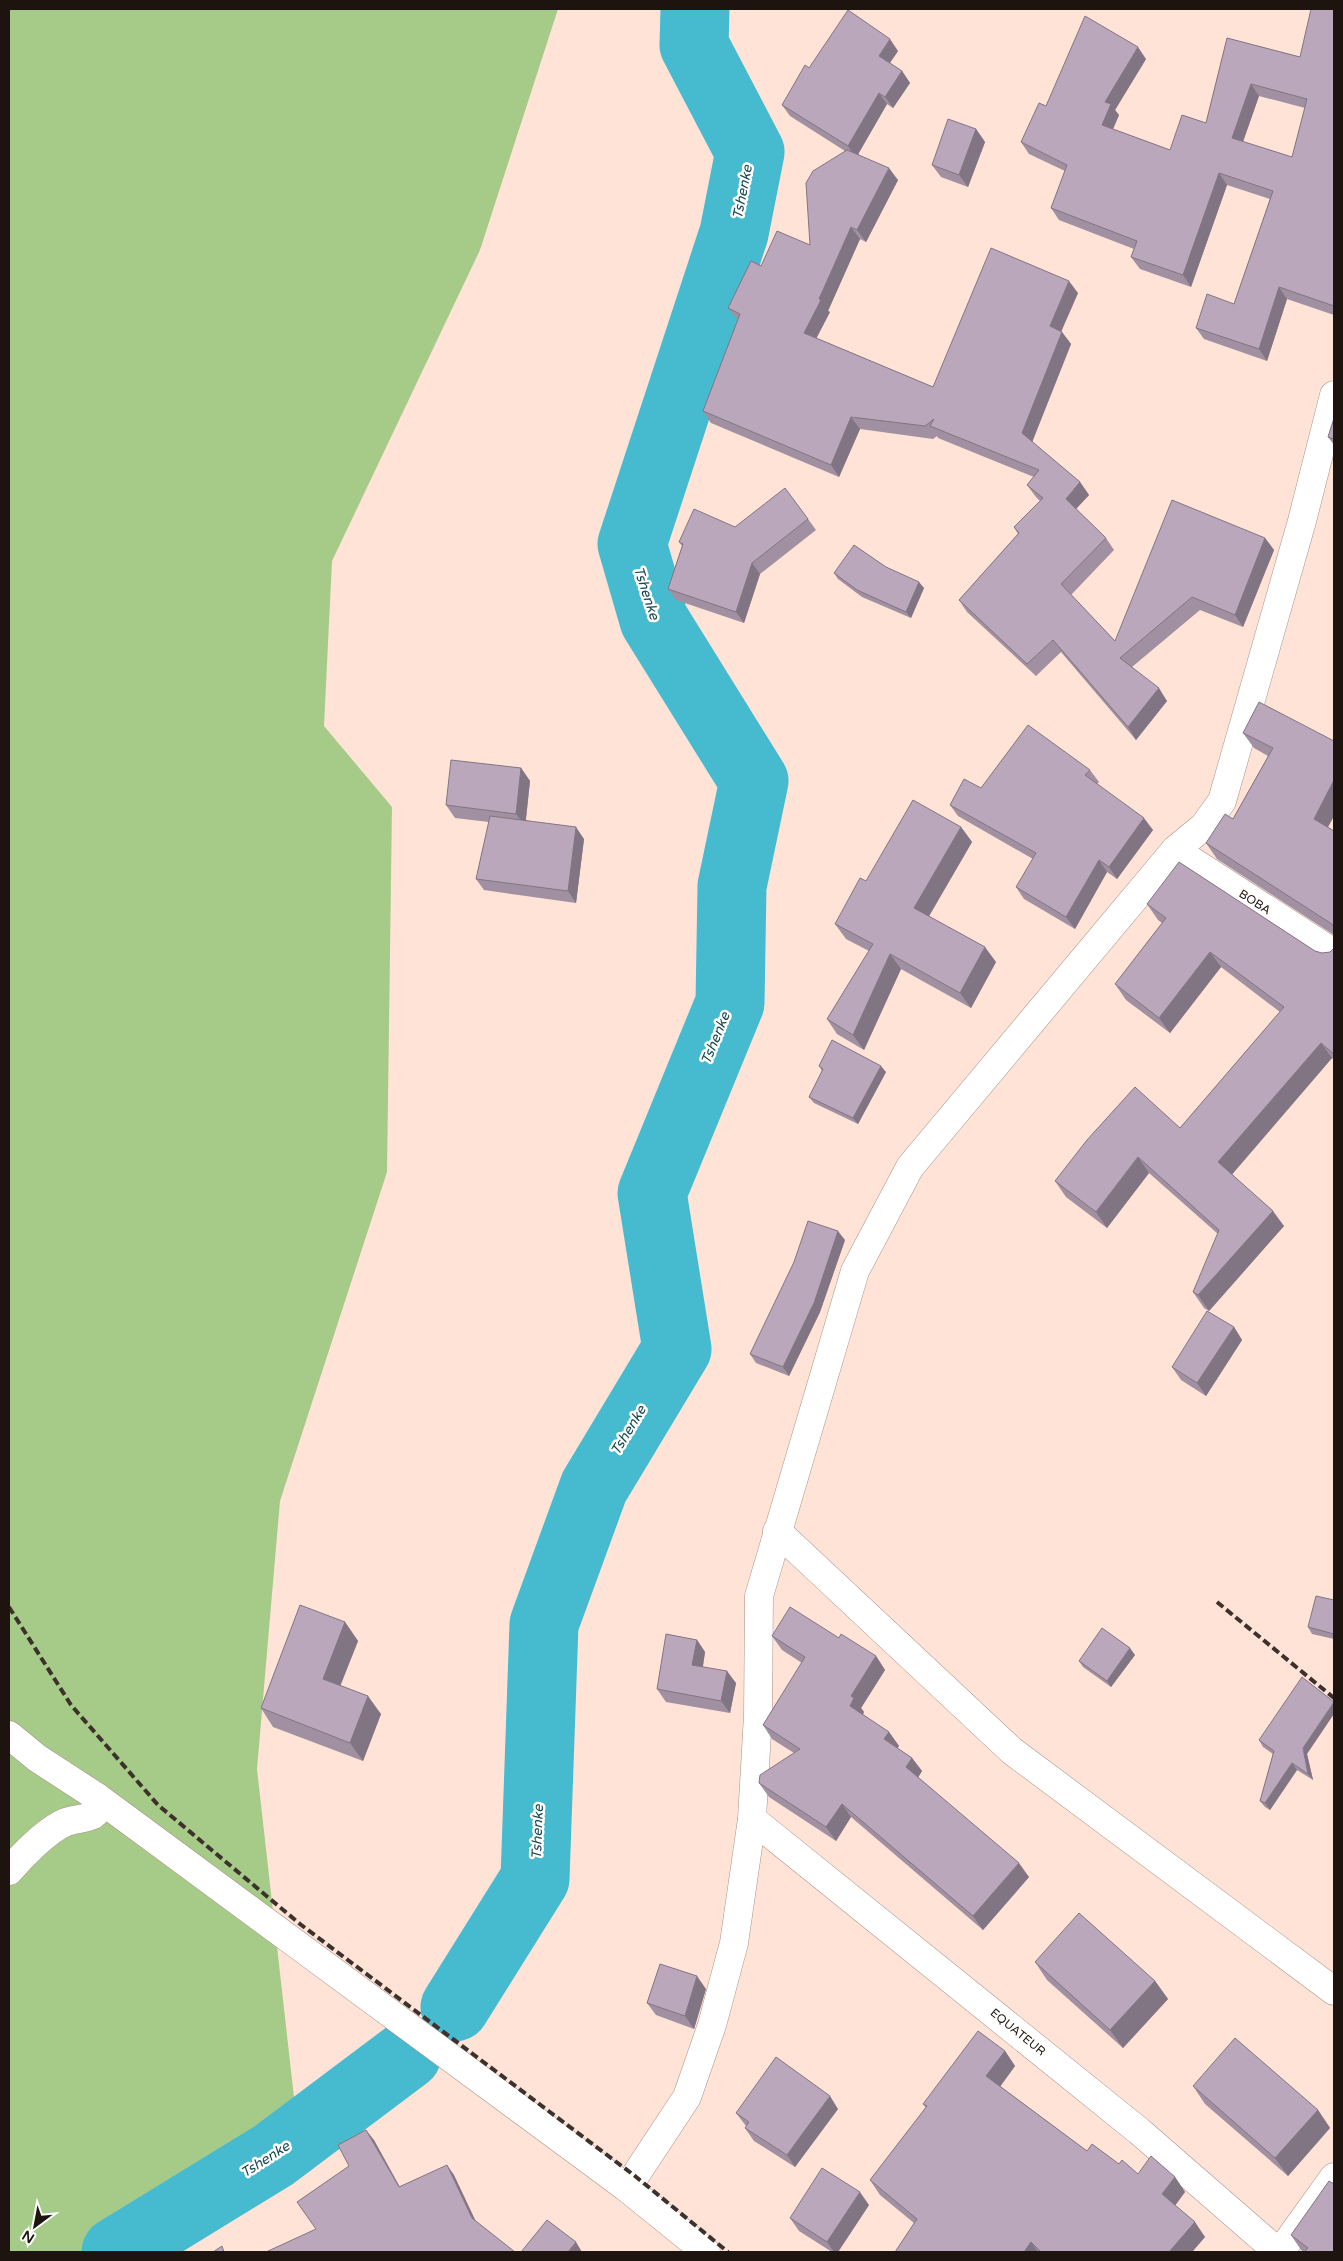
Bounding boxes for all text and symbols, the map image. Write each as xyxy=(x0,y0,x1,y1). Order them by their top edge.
water label: Tshenke xyxy=(729,163,756,221)
water label: Tshenke xyxy=(630,565,663,623)
street label: BOBA xyxy=(1236,887,1274,918)
water label: Tshenke xyxy=(697,1009,734,1067)
water label: Tshenke xyxy=(607,1402,650,1458)
water label: Tshenke xyxy=(528,1803,547,1860)
street label: EQUATEUR xyxy=(988,2005,1048,2059)
water label: Tshenke xyxy=(238,2137,294,2181)
north arrow xyxy=(10,2201,60,2251)
text: N xyxy=(19,2226,38,2247)

